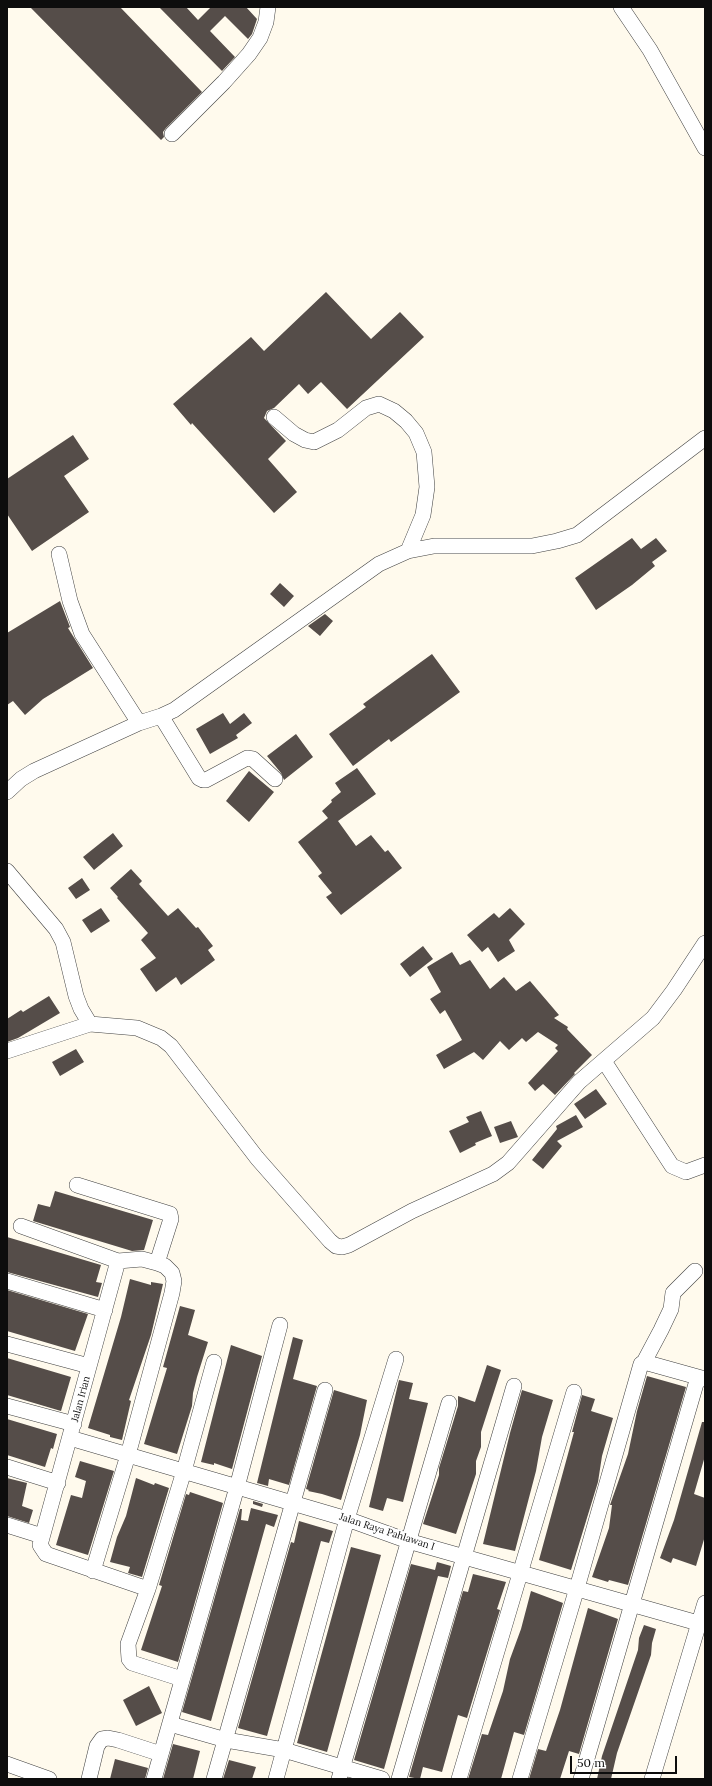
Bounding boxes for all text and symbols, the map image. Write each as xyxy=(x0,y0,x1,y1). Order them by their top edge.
street label: Jalan Irian xyxy=(69,1375,93,1423)
street label: Jalan Raya Pahlawan I xyxy=(338,1511,436,1553)
scale bar xyxy=(572,1748,679,1774)
text: 50 m xyxy=(577,1755,605,1770)

